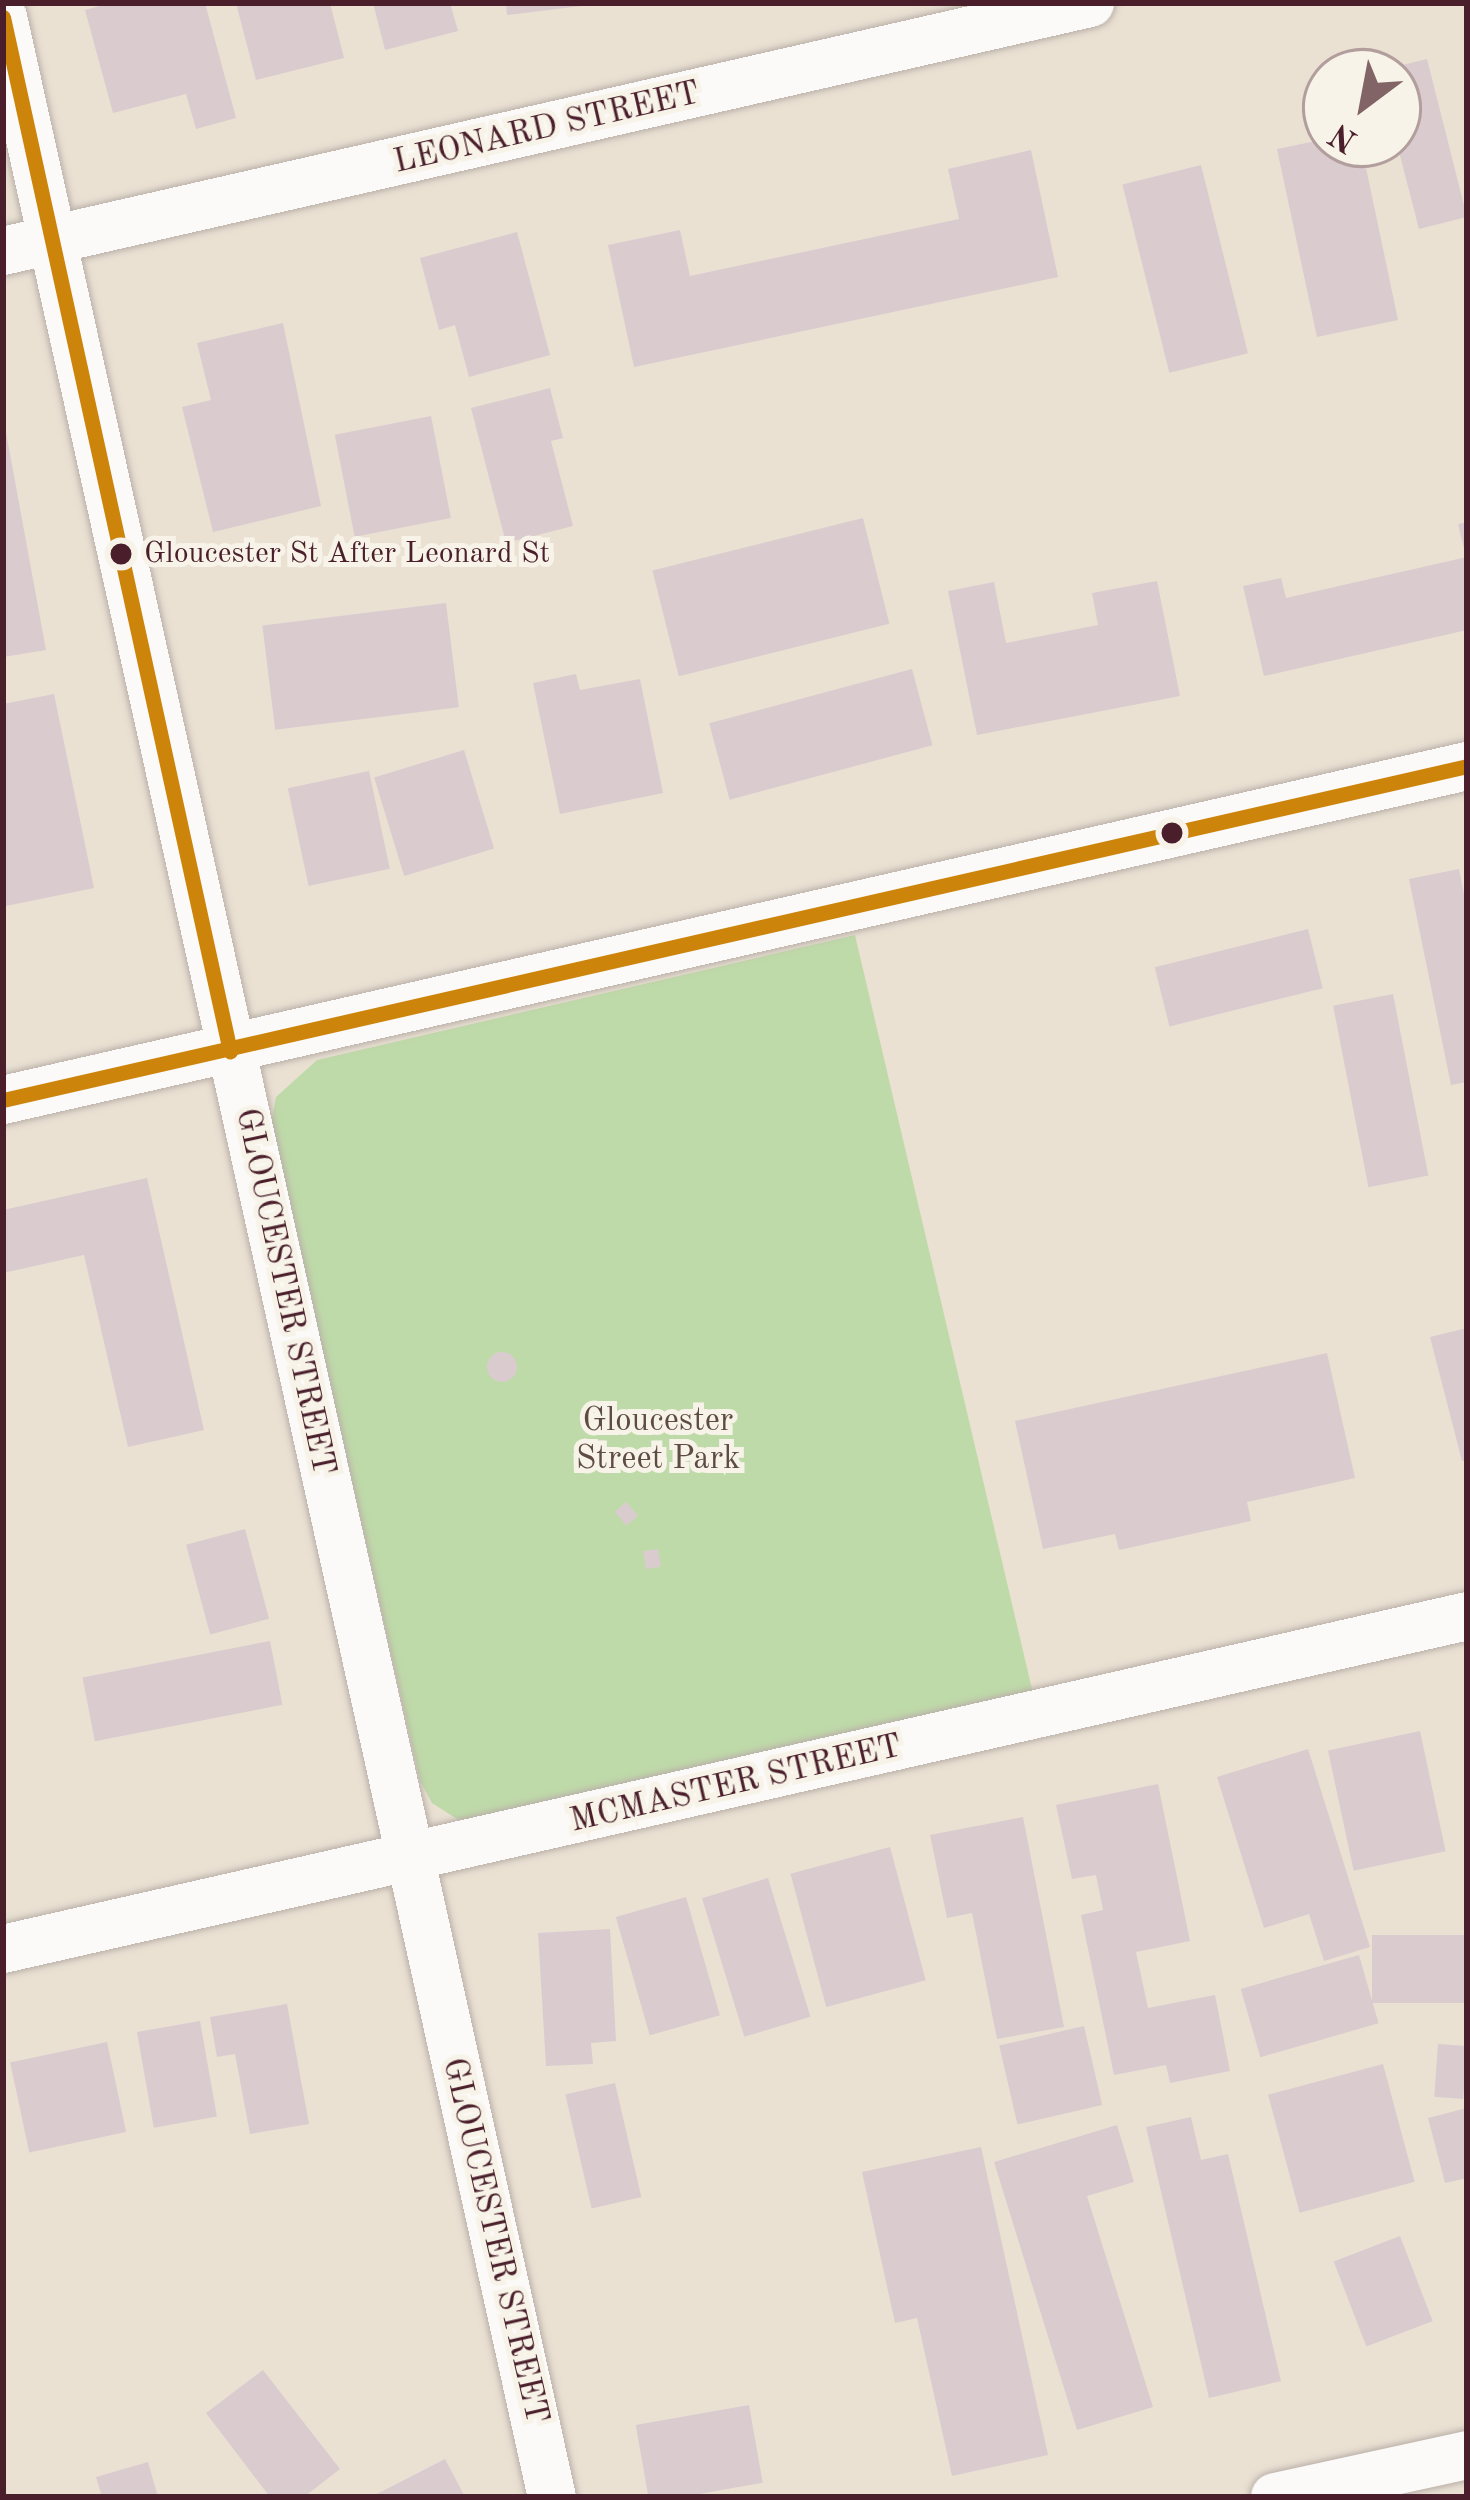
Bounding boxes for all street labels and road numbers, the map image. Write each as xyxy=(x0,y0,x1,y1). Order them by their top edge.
street label: LEONARD STREET xyxy=(390,75,704,183)
street label: GLOUCESTER STREET xyxy=(226,1105,342,1479)
street label: MCMASTER STREET xyxy=(566,1728,906,1842)
street label: GLOUCESTER STREET xyxy=(433,2054,555,2428)

